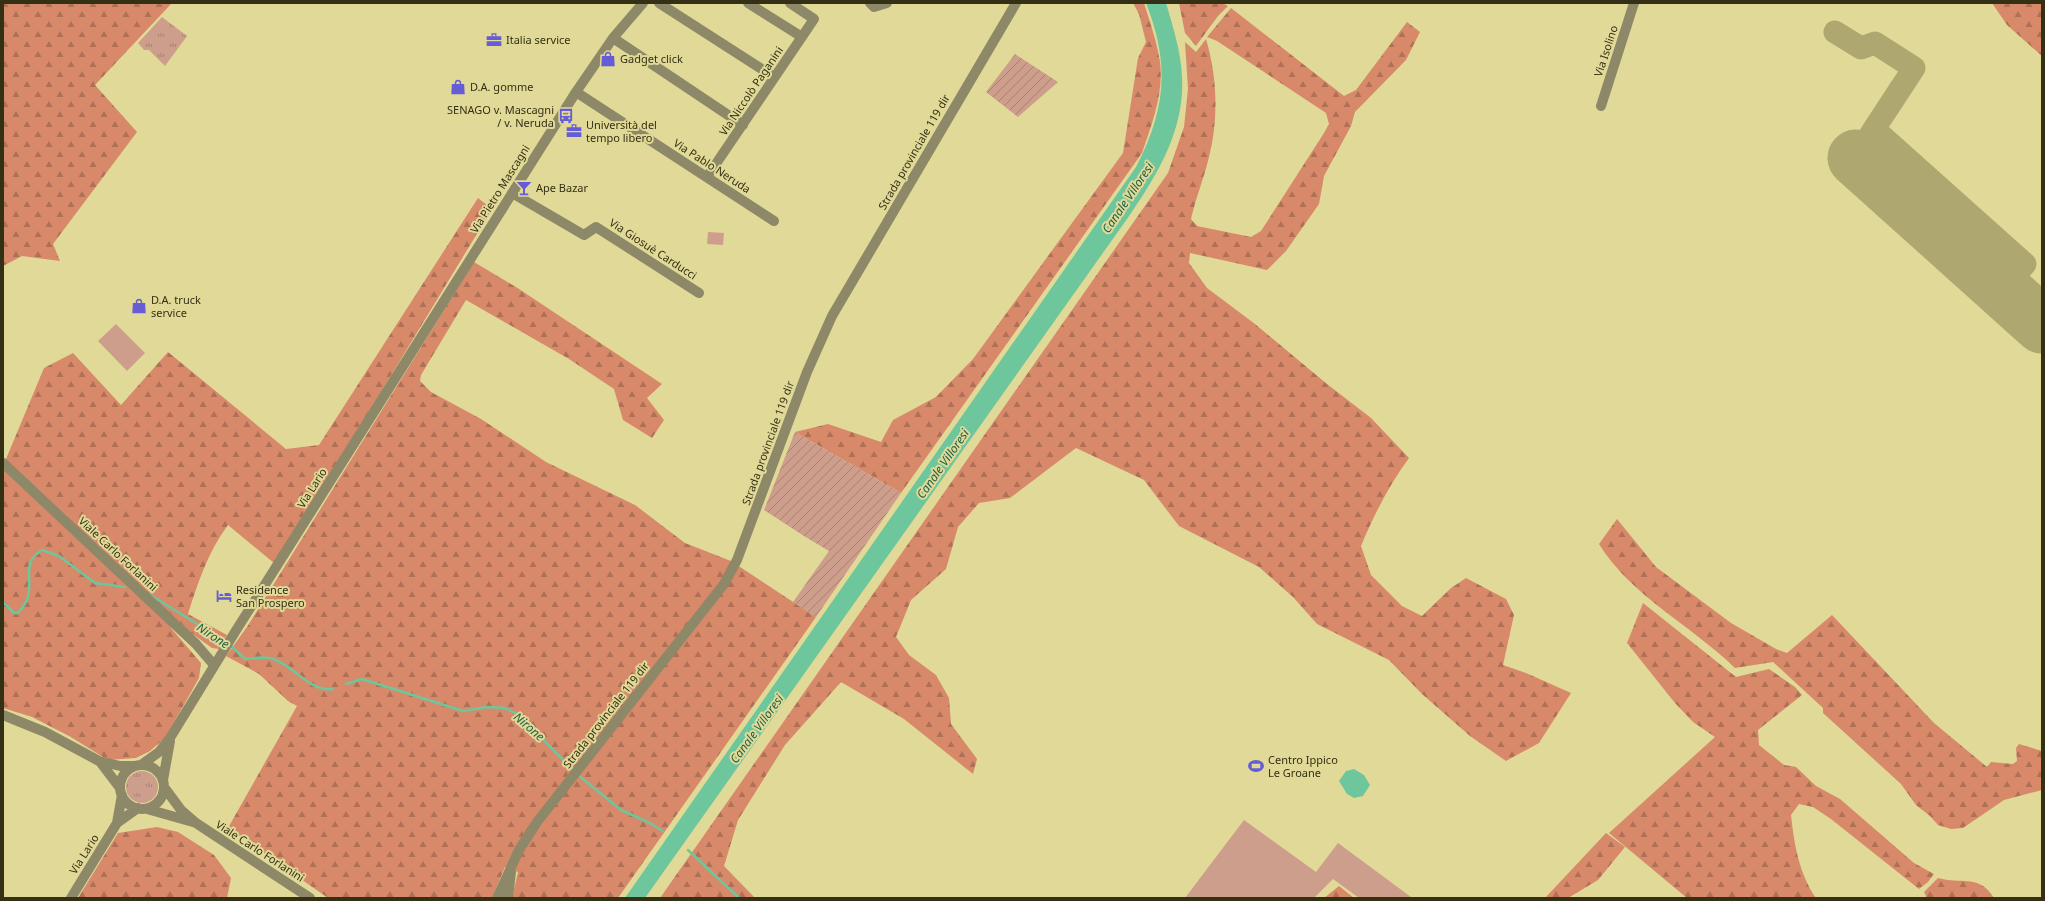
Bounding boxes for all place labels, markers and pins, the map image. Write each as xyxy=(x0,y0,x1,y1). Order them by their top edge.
office icon: Italia service xyxy=(485,31,503,49)
place label: Italia service xyxy=(506,32,571,47)
shop icon: Gadget click xyxy=(599,50,617,68)
place label: Gadget click xyxy=(620,51,683,66)
shop icon: D.A. gomme xyxy=(449,78,467,96)
place label: D.A. gomme xyxy=(470,79,534,94)
place label: SENAGO v. Mascagni / v. Neruda xyxy=(447,102,554,130)
bus stop icon: SENAGO v. Mascagni / v. Neruda xyxy=(557,107,575,125)
place label: Università del tempo libero xyxy=(586,117,657,145)
office icon: Università del tempo libero xyxy=(565,122,583,140)
bar icon: Ape Bazar xyxy=(515,179,533,197)
place label: Ape Bazar xyxy=(536,180,589,195)
place label: D.A. truck service xyxy=(151,292,201,320)
shop icon: D.A. truck service xyxy=(130,297,148,315)
place label: Residence San Prospero xyxy=(236,582,305,610)
hotel icon: Residence San Prospero xyxy=(215,587,233,605)
place label: Centro Ippico Le Groane xyxy=(1268,752,1338,780)
sports icon: Centro Ippico Le Groane xyxy=(1247,757,1265,775)

